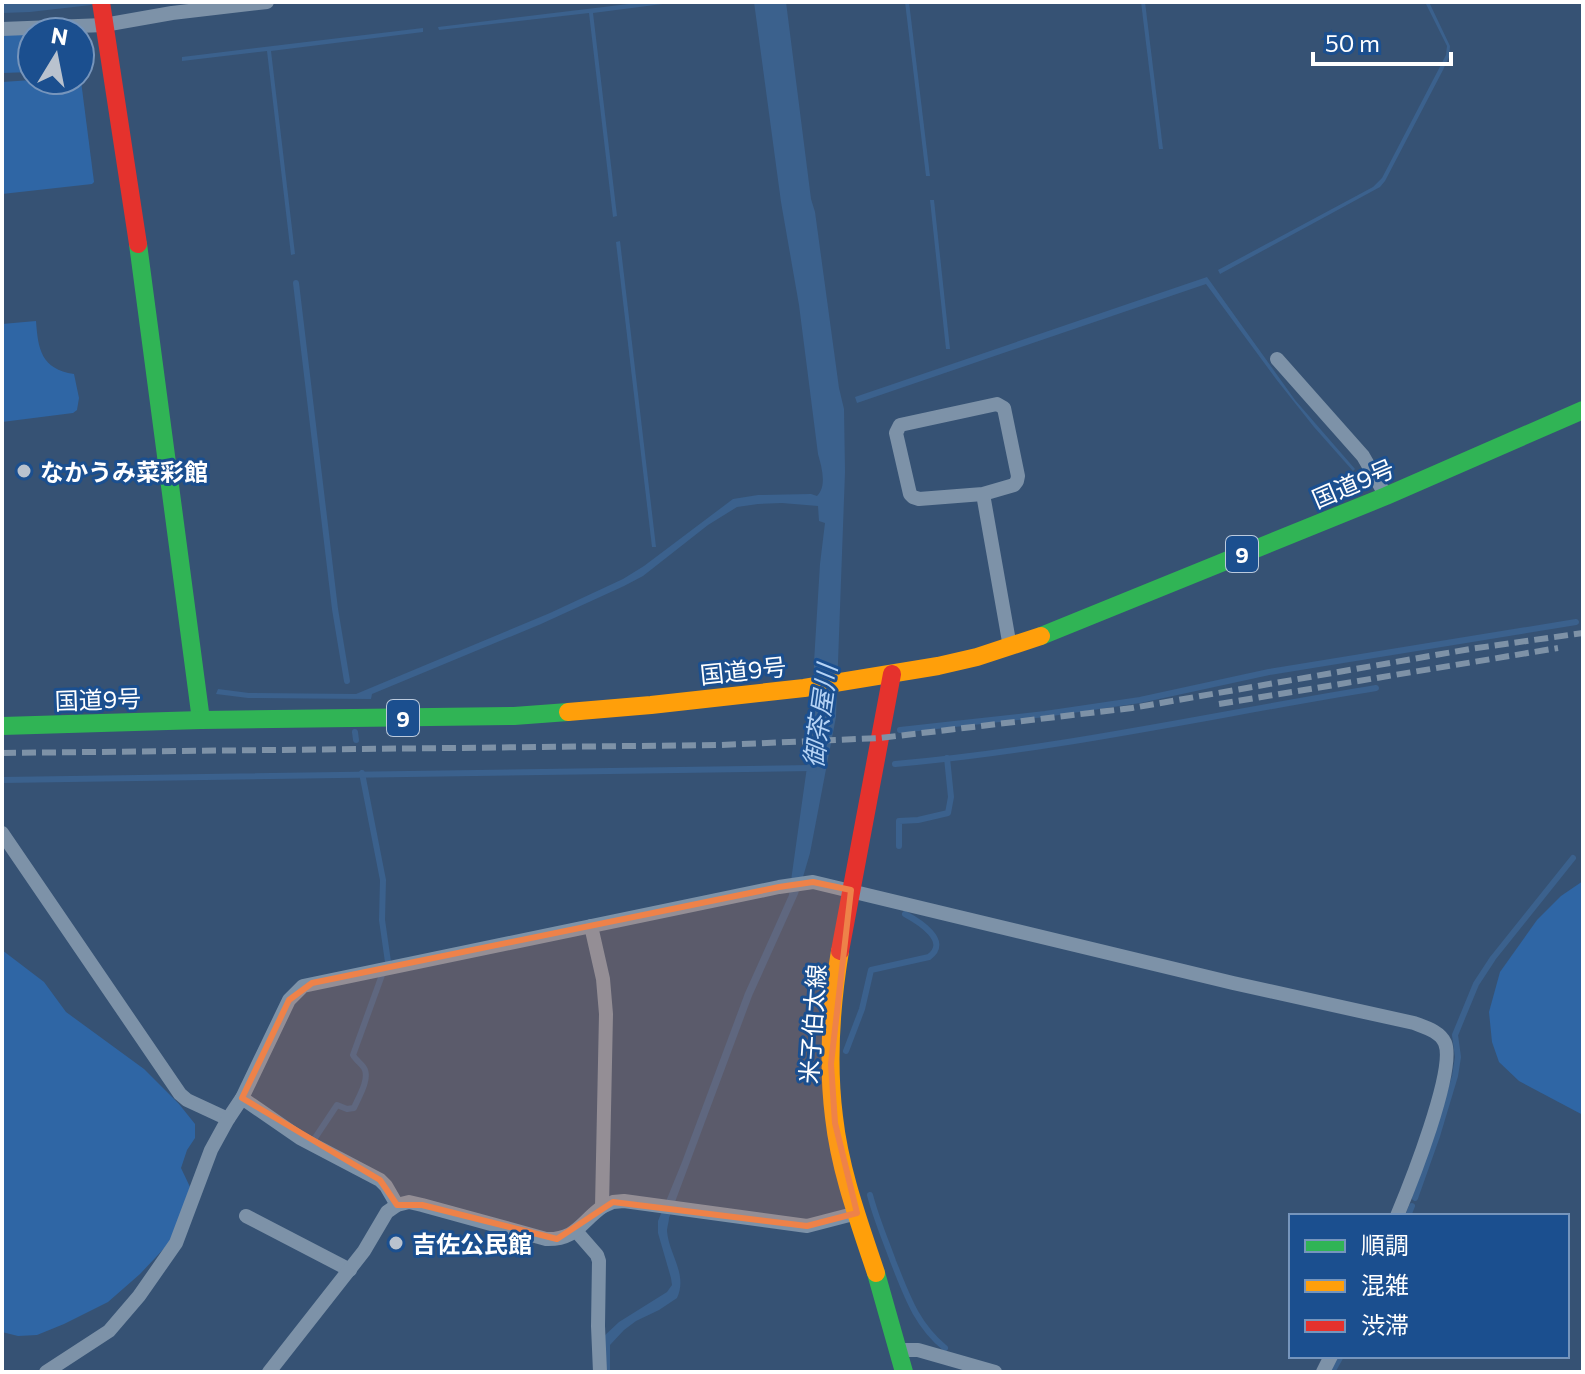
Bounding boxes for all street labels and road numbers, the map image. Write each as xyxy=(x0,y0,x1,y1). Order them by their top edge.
street label: 国道9号 xyxy=(1307,453,1399,513)
road number: 9 xyxy=(1226,536,1258,572)
street label: 国道9号 xyxy=(698,651,788,689)
street label: 国道9号 xyxy=(54,683,142,715)
road number: 9 xyxy=(387,700,419,736)
street label: 米子伯太線 xyxy=(793,963,831,1085)

